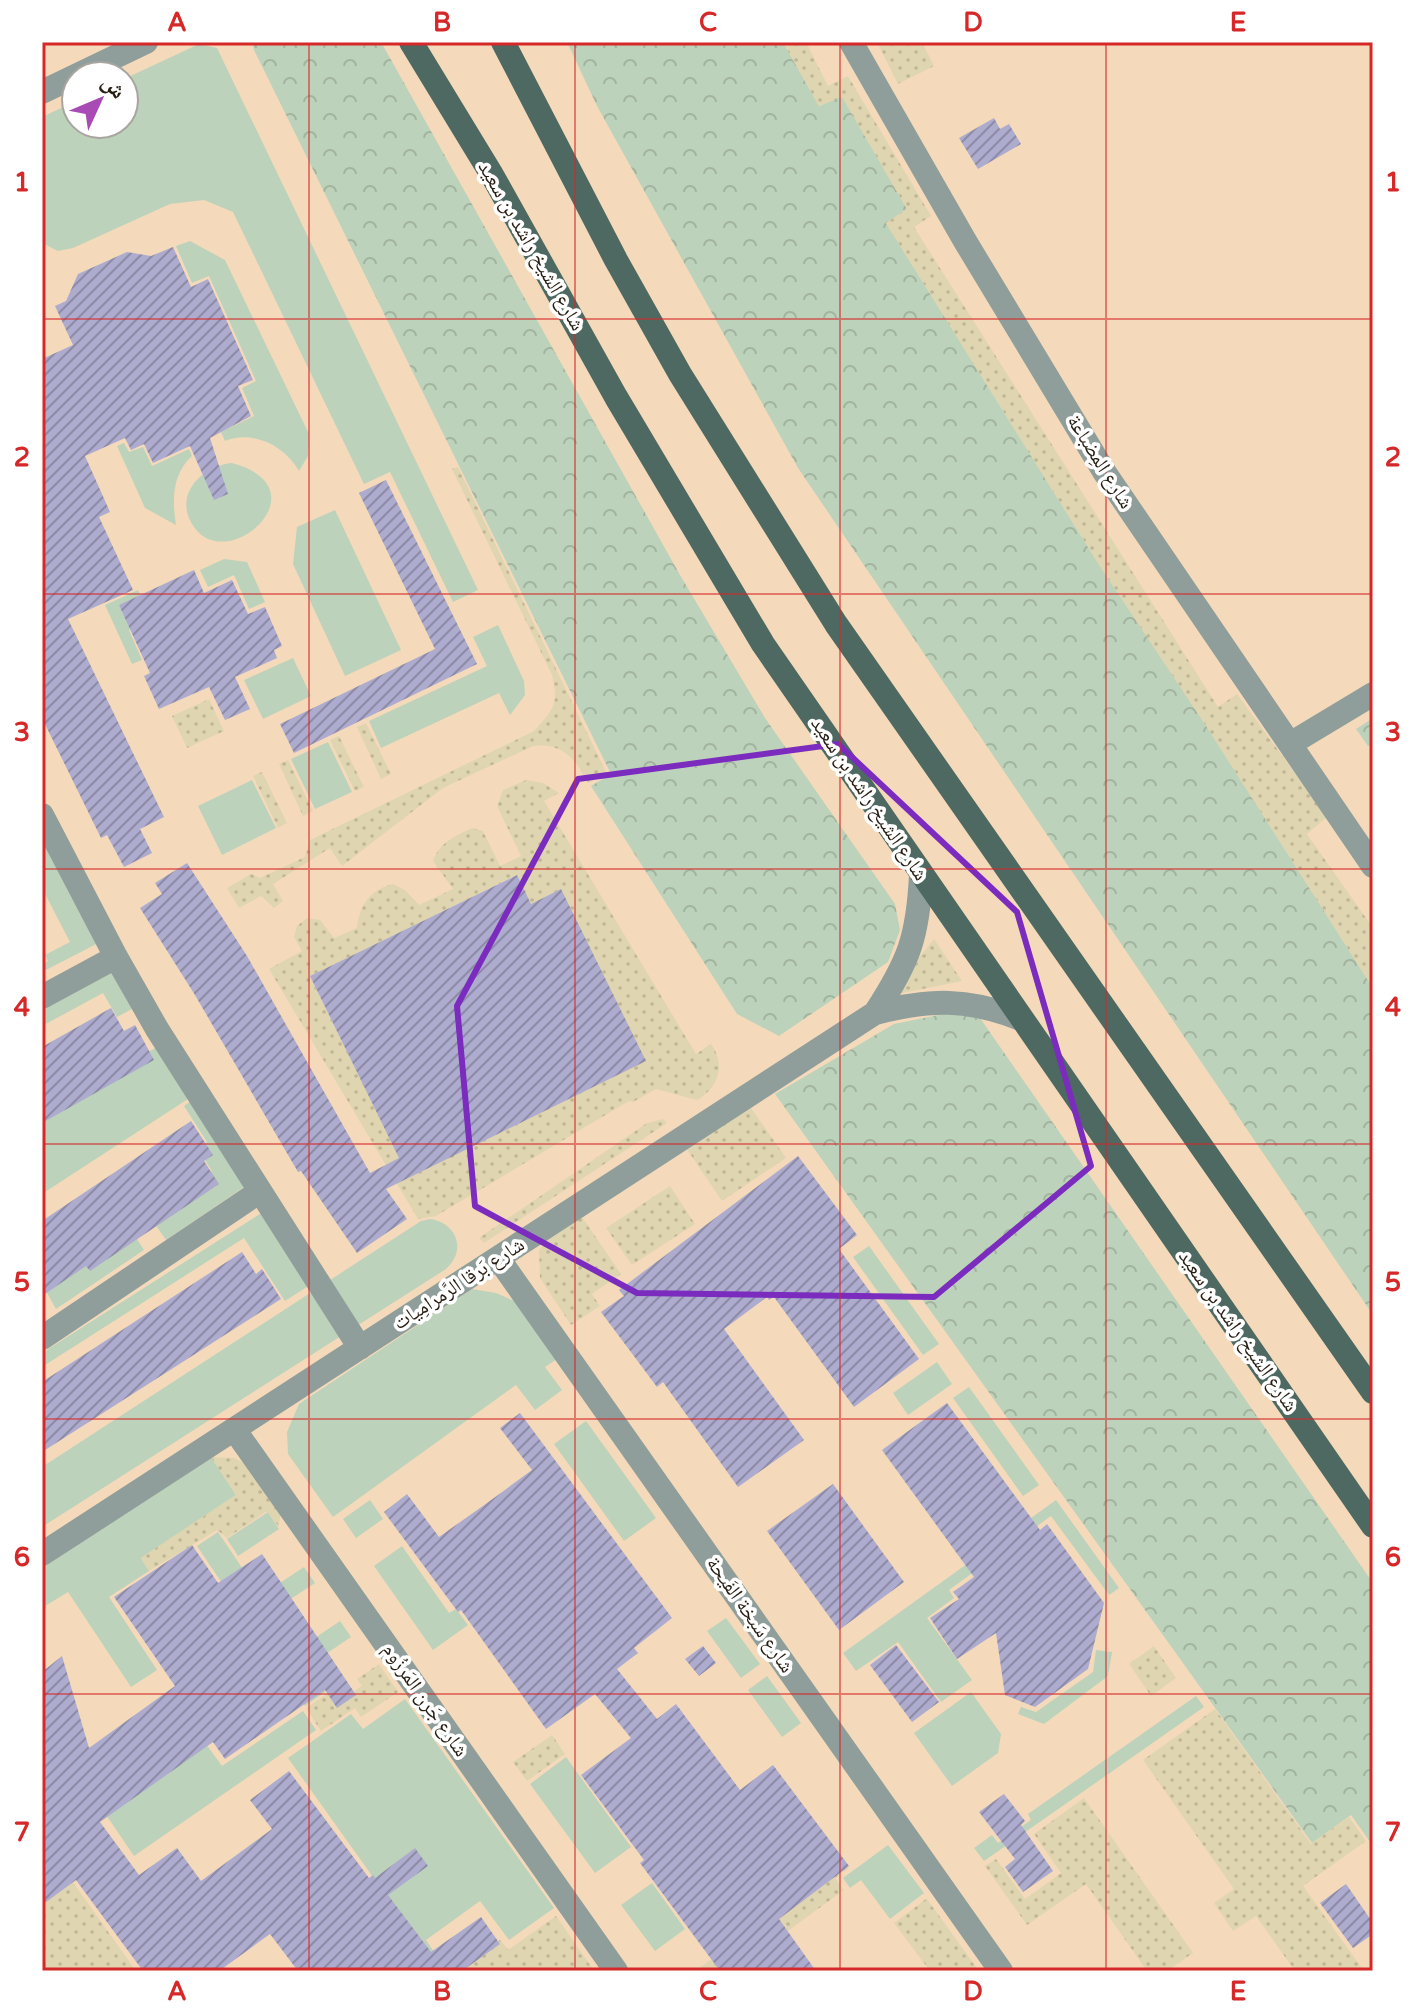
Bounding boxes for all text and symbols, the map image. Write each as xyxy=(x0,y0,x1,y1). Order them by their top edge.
text: A xyxy=(167,7,187,38)
text: B xyxy=(433,7,451,38)
text: C xyxy=(699,7,717,38)
text: D xyxy=(963,7,983,38)
text: E xyxy=(1230,7,1246,38)
north arrow xyxy=(60,60,140,140)
text: ش xyxy=(96,69,131,104)
street label: شارع الشيخ راشد بن سعيد xyxy=(473,157,589,335)
text: 1 xyxy=(14,167,30,198)
text: 1 xyxy=(1385,167,1401,198)
street label: شارع المِضباعة xyxy=(1062,411,1138,513)
text: 2 xyxy=(14,442,30,473)
text: 2 xyxy=(1385,442,1401,473)
street label: شارع الشيخ راشد بن سعيد xyxy=(805,713,933,885)
text: 3 xyxy=(14,717,30,748)
text: 3 xyxy=(1385,717,1401,748)
text: 4 xyxy=(14,992,30,1023)
text: 4 xyxy=(1385,992,1401,1023)
street label: شارع بَرقا الرَّمرامِيات xyxy=(389,1233,529,1335)
street label: شارع الشيخ راشد بن سعيد xyxy=(1173,1245,1303,1417)
text: 5 xyxy=(14,1267,30,1298)
text: 5 xyxy=(1385,1267,1401,1298)
text: 6 xyxy=(14,1542,30,1573)
text: 6 xyxy=(1385,1542,1401,1573)
street label: شارع سَبخة الفَيحة xyxy=(701,1552,799,1678)
street label: شارع جَرن المَرزُوم xyxy=(376,1639,473,1762)
text: 7 xyxy=(14,1817,30,1848)
text: 7 xyxy=(1385,1817,1401,1848)
text: A xyxy=(167,1976,187,2007)
text: B xyxy=(433,1976,451,2007)
text: C xyxy=(699,1976,717,2007)
text: D xyxy=(963,1976,983,2007)
text: E xyxy=(1230,1976,1246,2007)

